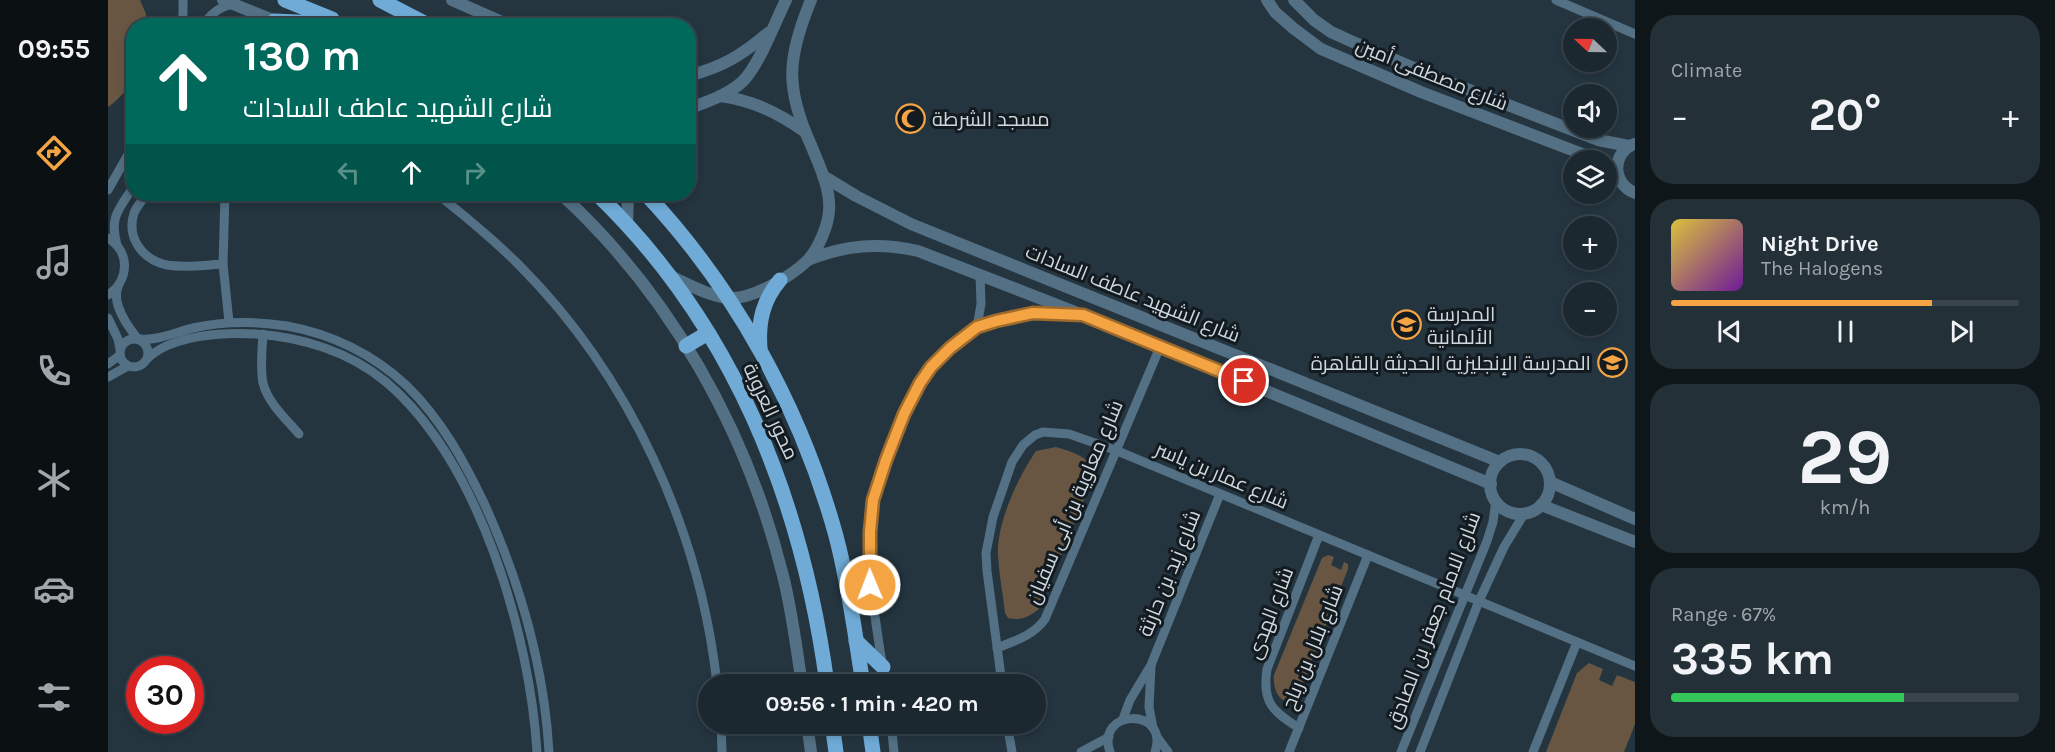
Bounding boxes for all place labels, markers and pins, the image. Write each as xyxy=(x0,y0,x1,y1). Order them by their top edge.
mosque icon: مسجد الشرطة xyxy=(895,103,927,135)
place label: مسجد الشرطة xyxy=(932,108,1050,131)
place label: المدرسة الألمانية xyxy=(1427,303,1495,349)
school or university icon: المدرسة الألمانية xyxy=(1390,309,1422,341)
school or university icon: المدرسة الإنجليزية الحديثة بالقاهرة xyxy=(1596,347,1628,379)
place label: المدرسة الإنجليزية الحديثة بالقاهرة xyxy=(1311,352,1591,376)
pin xyxy=(1218,355,1269,406)

